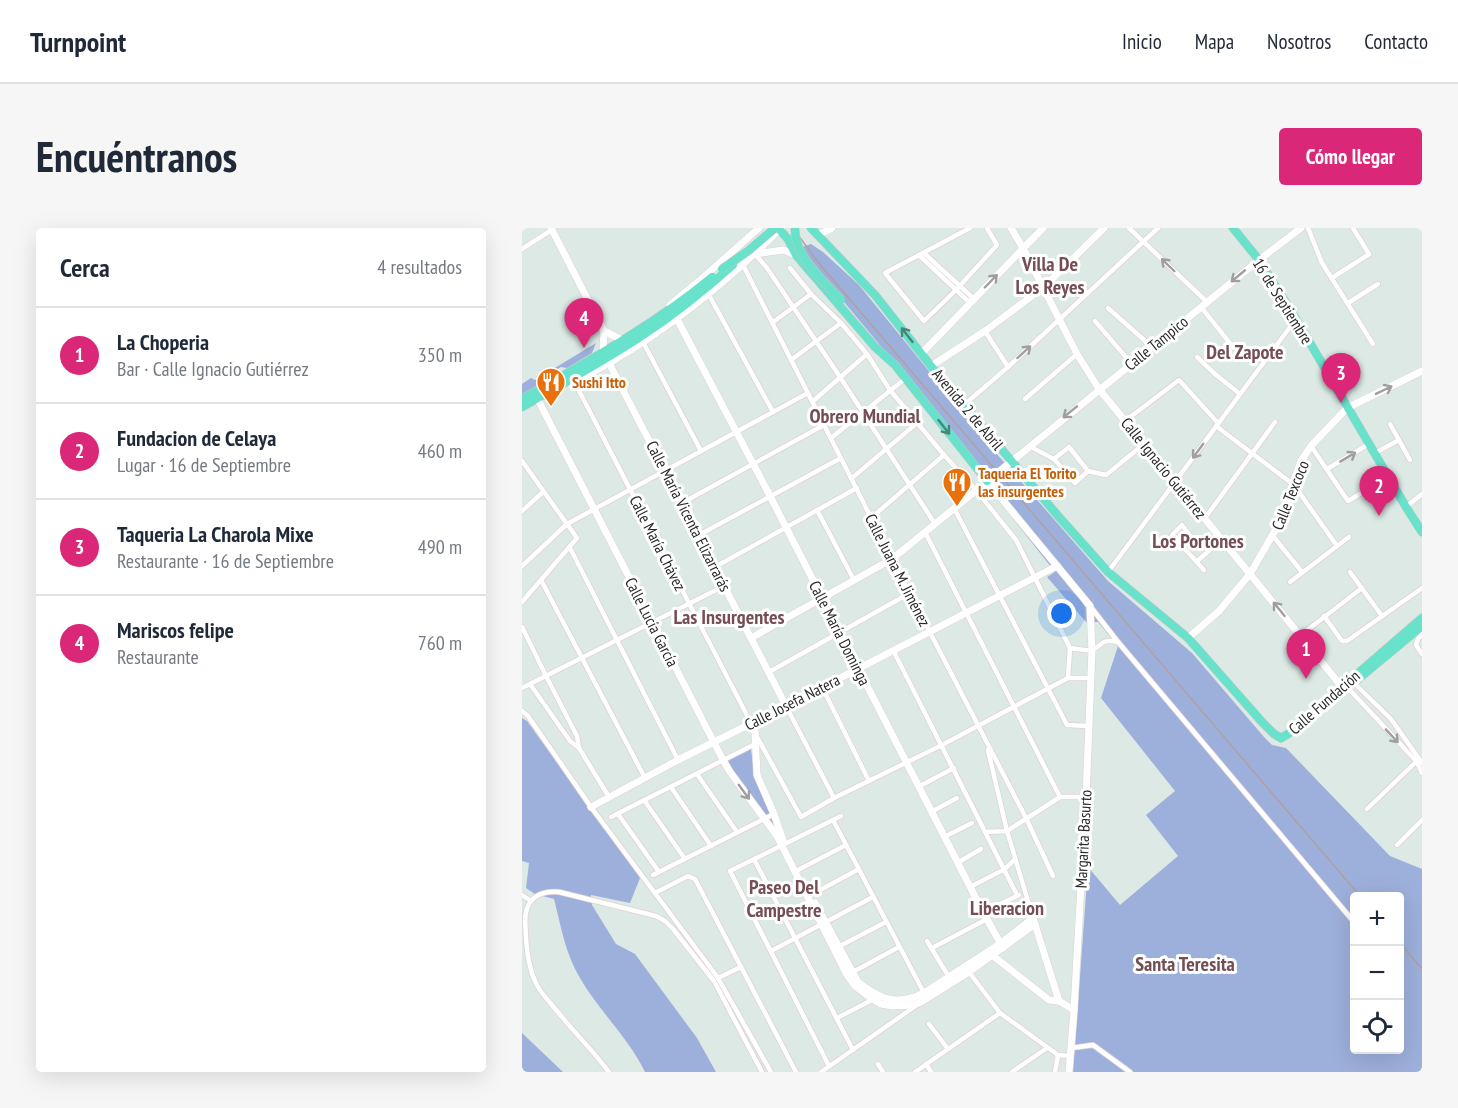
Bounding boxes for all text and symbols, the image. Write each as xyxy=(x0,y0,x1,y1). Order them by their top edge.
text: Turnpoint xyxy=(30,23,126,60)
text: Inicio xyxy=(1122,28,1162,55)
text: Mapa xyxy=(1195,28,1234,55)
text: Nosotros xyxy=(1267,28,1331,55)
text: Contacto xyxy=(1364,28,1428,55)
button: Cómo llegar xyxy=(1279,128,1422,185)
text: Encuéntranos xyxy=(36,129,237,184)
text: Cerca xyxy=(60,251,110,284)
district label: Villa De Los Reyes xyxy=(1015,251,1085,300)
text: 4 resultados xyxy=(377,254,462,280)
street label: 16 de Septiembre xyxy=(1249,254,1317,348)
one-way arrow xyxy=(1161,258,1176,272)
one-way arrow xyxy=(1230,270,1246,283)
one-way arrow xyxy=(984,274,998,289)
pin: 4 xyxy=(564,298,604,348)
street label: Calle Tampico xyxy=(1120,311,1192,375)
one-way arrow xyxy=(900,327,913,343)
text: La Choperia xyxy=(117,328,209,356)
district label: Del Zapote xyxy=(1206,339,1284,365)
text: 1 xyxy=(75,342,84,368)
text: 350 m xyxy=(418,342,462,368)
one-way arrow xyxy=(1016,345,1031,359)
pin: 3 xyxy=(1322,354,1360,403)
text: Bar · Calle Ignacio Gutiérrez xyxy=(117,356,309,382)
street label: Avenida 2 de Abril xyxy=(928,364,1008,454)
restaurant icon: Sushi Itto xyxy=(535,366,567,408)
place label: Sushi Itto xyxy=(572,372,626,392)
one-way arrow xyxy=(1375,383,1393,395)
district label: Obrero Mundial xyxy=(810,403,921,429)
one-way arrow xyxy=(1063,405,1078,419)
street label: Calle Ignacio Gutiérrez xyxy=(1117,413,1211,523)
one-way arrow xyxy=(938,418,951,434)
text: Fundacion de Celaya xyxy=(117,424,276,452)
street label: Calle María Vicenta Elizarrarás xyxy=(642,437,736,595)
text: 2 xyxy=(75,438,84,464)
text: 460 m xyxy=(418,438,462,464)
one-way arrow xyxy=(1192,442,1204,458)
one-way arrow xyxy=(1339,450,1356,462)
text: Lugar · 16 de Septiembre xyxy=(117,452,291,478)
street label: Calle Texcoco xyxy=(1267,457,1313,533)
place label: Taqueria El Torito las insurgentes xyxy=(978,463,1077,501)
restaurant icon: Taqueria El Torito las insurgentes xyxy=(941,466,973,508)
pin: 2 xyxy=(1360,466,1398,516)
street label: Calle María Chávez xyxy=(625,492,691,594)
street label: Calle Juana M. Jiménez xyxy=(861,510,935,630)
text: Taqueria La Charola Mixe xyxy=(117,520,314,548)
district label: Los Portones xyxy=(1152,528,1244,554)
text: 3 xyxy=(75,534,84,560)
text: 490 m xyxy=(418,534,462,560)
text: Restaurante · 16 de Septiembre xyxy=(117,548,334,574)
street label: Calle Lucía García xyxy=(621,574,683,670)
street label: Calle María Dominga xyxy=(805,577,875,689)
your location xyxy=(1047,599,1076,628)
one-way arrow xyxy=(1272,601,1285,617)
district label: Las Insurgentes xyxy=(673,604,785,630)
text: Mariscos felipe xyxy=(117,616,234,644)
text: 4 xyxy=(75,630,84,656)
text: 760 m xyxy=(418,630,462,656)
pin: 1 xyxy=(1286,630,1326,679)
text: Restaurante xyxy=(117,644,199,670)
street label: Calle Fundación xyxy=(1284,666,1364,738)
street label: Calle Josefa Natera xyxy=(741,669,843,735)
one-way arrow xyxy=(1385,728,1399,743)
one-way arrow xyxy=(738,783,750,799)
street label: Margarita Basurto xyxy=(1070,789,1096,889)
district label: Paseo Del Campestre xyxy=(746,874,822,923)
map controls xyxy=(1350,892,1404,1054)
button: + xyxy=(1350,892,1404,946)
district label: Liberacion xyxy=(970,895,1044,921)
button: − xyxy=(1350,946,1404,1000)
district label: Santa Teresita xyxy=(1135,951,1235,977)
button: locate xyxy=(1350,1000,1404,1054)

